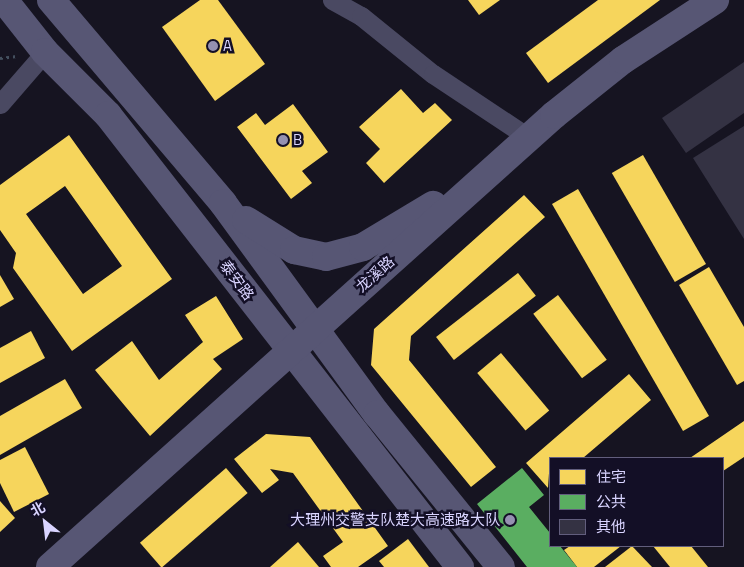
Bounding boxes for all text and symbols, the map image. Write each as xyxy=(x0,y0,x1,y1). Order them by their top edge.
place label: A xyxy=(223,37,232,55)
marker: A xyxy=(207,40,219,52)
place label: B xyxy=(293,131,302,149)
marker: B xyxy=(277,134,289,146)
street label: 龙溪路 xyxy=(352,252,398,296)
street label: 泰安路 xyxy=(216,257,258,303)
legend xyxy=(549,457,724,547)
text: 住宅 xyxy=(596,465,626,488)
text: 公共 xyxy=(596,490,626,513)
text: 北 xyxy=(26,496,49,521)
north arrow xyxy=(20,497,70,547)
place label: 大理州交警支队楚大高速路大队 xyxy=(290,511,500,529)
marker: 大理州交警支队楚大高速路大队 xyxy=(504,514,516,526)
text: 其他 xyxy=(596,515,626,538)

